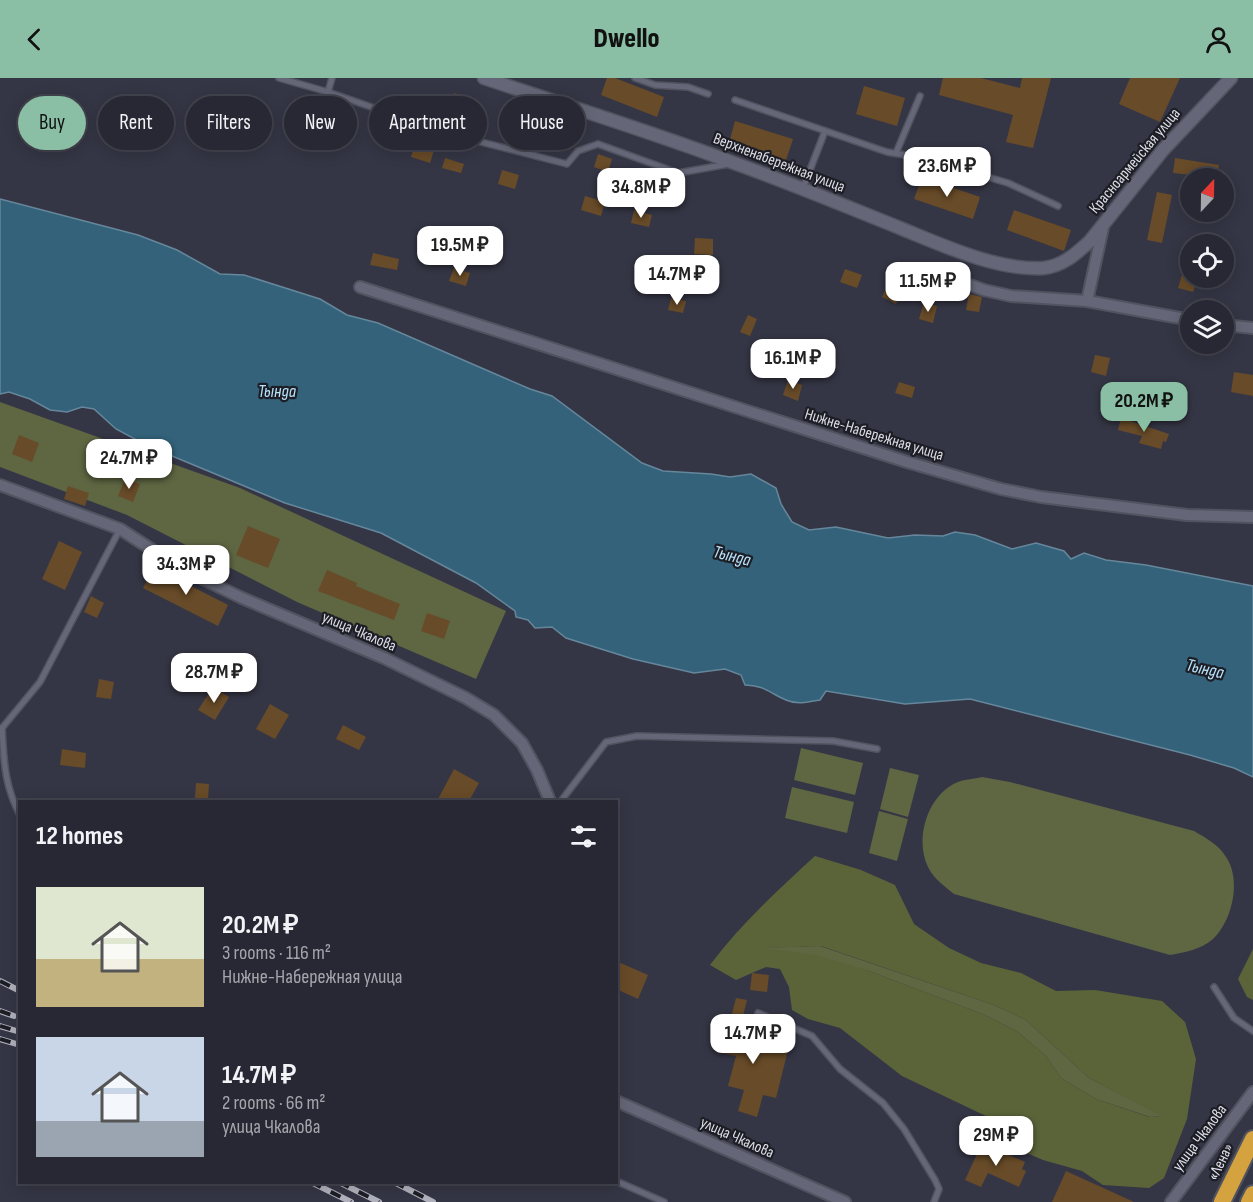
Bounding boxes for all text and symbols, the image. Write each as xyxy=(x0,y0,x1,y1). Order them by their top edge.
icon: back xyxy=(18,23,51,56)
text: Dwello xyxy=(593,23,660,55)
icon: person xyxy=(1202,23,1235,56)
chip: Buy xyxy=(18,96,86,150)
chip: Rent xyxy=(98,96,174,150)
chip: Filters xyxy=(186,96,272,150)
chip: New xyxy=(284,96,357,150)
chip: Apartment xyxy=(369,96,487,150)
chip: House xyxy=(499,96,585,150)
street label: Красноармейская улица xyxy=(1085,104,1185,218)
street label: Верхненабережная улица xyxy=(710,129,848,197)
pin: 23.6M ₽ xyxy=(892,147,1002,198)
text: 23.6M ₽ xyxy=(918,154,976,178)
pin: 34.8M ₽ xyxy=(586,168,696,219)
north arrow xyxy=(1180,168,1234,222)
map controls xyxy=(1180,168,1234,354)
text: 34.8M ₽ xyxy=(611,175,671,199)
pin: 19.5M ₽ xyxy=(405,226,515,277)
text: 19.5M ₽ xyxy=(431,233,489,257)
button: locate xyxy=(1180,234,1234,288)
pin: 14.7M ₽ xyxy=(622,255,732,306)
text: 14.7M ₽ xyxy=(648,262,706,286)
pin: 11.5M ₽ xyxy=(873,262,983,313)
text: 11.5M ₽ xyxy=(900,269,956,293)
button: layers xyxy=(1180,300,1234,354)
pin: 16.1M ₽ xyxy=(738,339,848,390)
text: 16.1M ₽ xyxy=(765,346,821,370)
water label: Тында xyxy=(258,381,297,402)
pin: 20.2M ₽ xyxy=(1089,382,1199,433)
text: 20.2M ₽ xyxy=(1115,389,1173,413)
street label: Нижне-Набережная улица xyxy=(802,405,946,465)
pin: 24.7M ₽ xyxy=(74,439,184,490)
text: 24.7M ₽ xyxy=(100,446,158,470)
water label: Тында xyxy=(711,541,754,571)
pin: 34.3M ₽ xyxy=(131,545,241,596)
text: 34.3M ₽ xyxy=(156,552,216,576)
street label: улица Чкалова xyxy=(319,608,399,656)
pin: 28.7M ₽ xyxy=(159,653,269,704)
water label: Тында xyxy=(1184,654,1227,684)
text: 28.7M ₽ xyxy=(185,660,243,684)
icon: filters xyxy=(567,820,600,853)
text: 12 homes xyxy=(36,821,123,852)
text: 20.2M ₽ xyxy=(222,910,299,941)
icon: home xyxy=(84,911,156,983)
text: 3 rooms · 116 m² xyxy=(222,941,331,965)
text: Нижне-Набережная улица xyxy=(222,965,402,989)
pin: 14.7M ₽ xyxy=(698,1014,808,1065)
text: 14.7M ₽ xyxy=(724,1021,782,1045)
text: 14.7M ₽ xyxy=(222,1060,296,1091)
icon: home xyxy=(84,1061,156,1133)
text: 2 rooms · 66 m² xyxy=(222,1091,326,1115)
street label: улица Чкалова xyxy=(1169,1101,1231,1175)
street label: улица Чкалова xyxy=(697,1113,777,1163)
text: улица Чкалова xyxy=(222,1115,320,1139)
pin: 29M ₽ xyxy=(954,1116,1038,1167)
text: 29M ₽ xyxy=(973,1123,1019,1147)
street label: «Лена» xyxy=(1204,1140,1238,1184)

